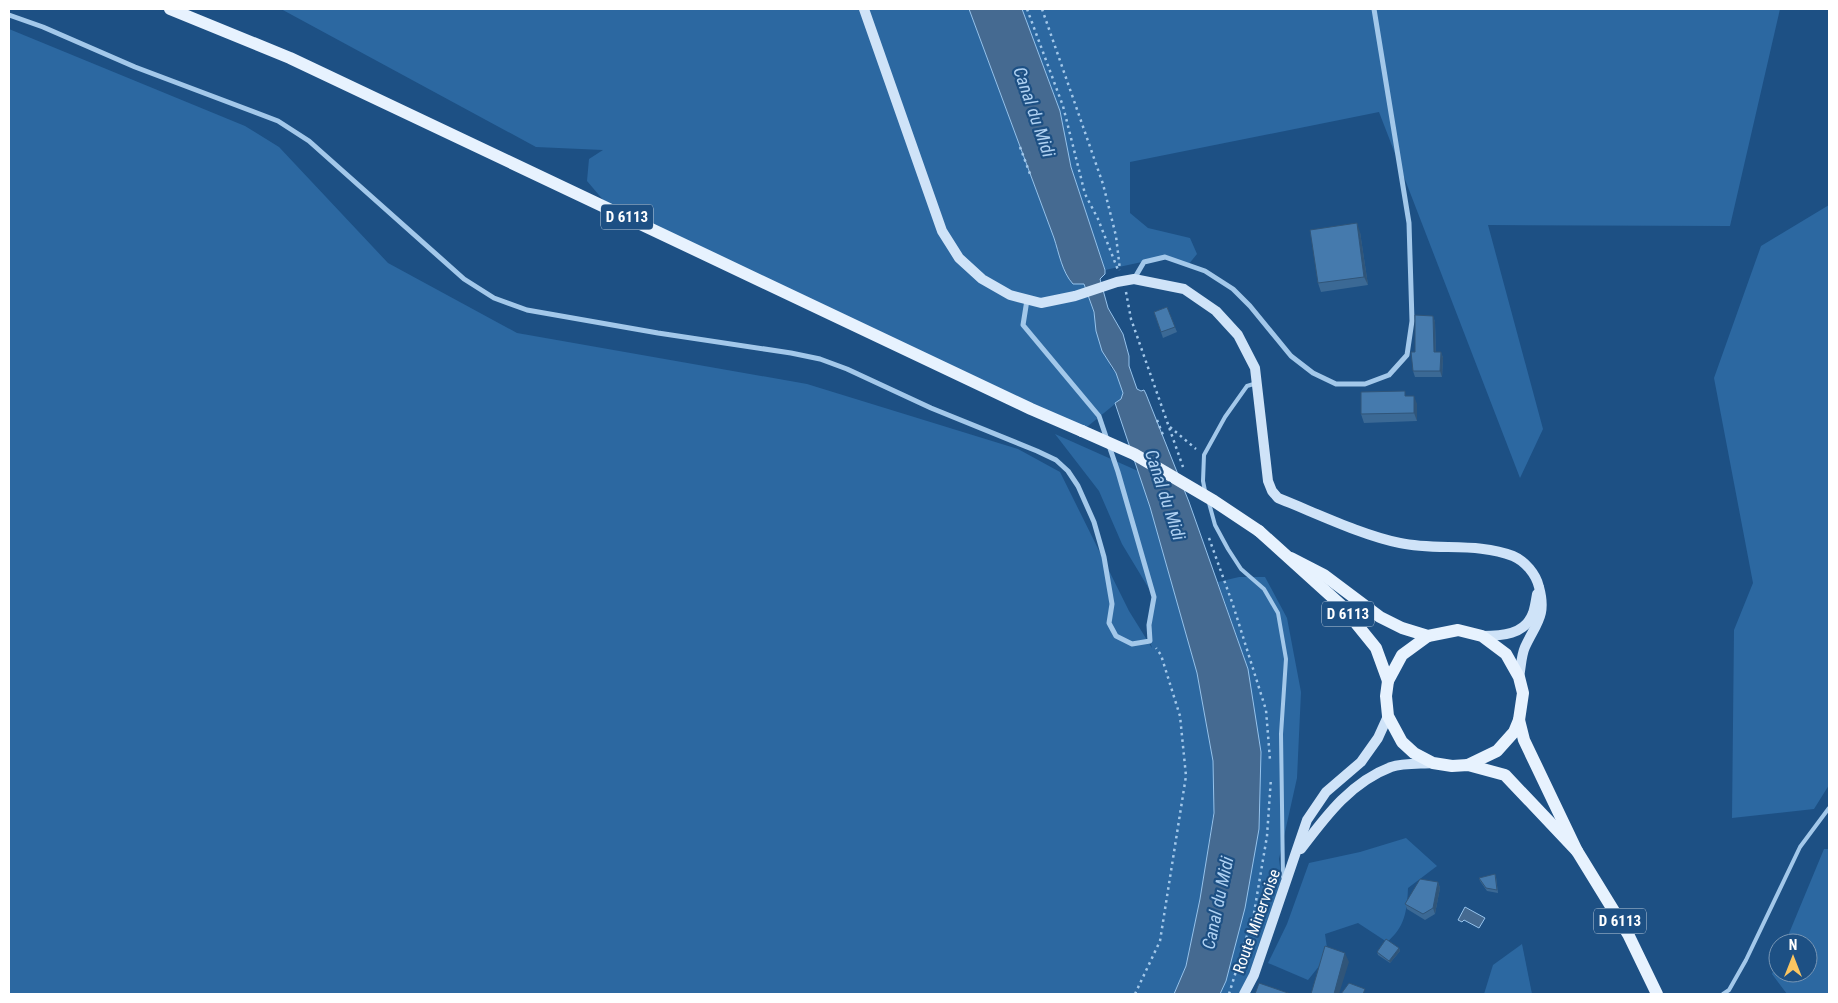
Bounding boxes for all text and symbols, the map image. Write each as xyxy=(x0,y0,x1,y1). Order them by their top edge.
water label: Canal du Midi xyxy=(1009,64,1060,161)
road number: D 6113 xyxy=(601,204,653,230)
water label: Canal du Midi xyxy=(1141,447,1190,544)
road number: D 6113 xyxy=(1322,602,1374,626)
water label: Canal du Midi xyxy=(1197,854,1238,951)
street label: Route Minervoise xyxy=(1229,867,1284,976)
road number: D 6113 xyxy=(1594,908,1646,934)
north arrow xyxy=(1768,933,1818,983)
text: N xyxy=(1789,937,1797,953)

